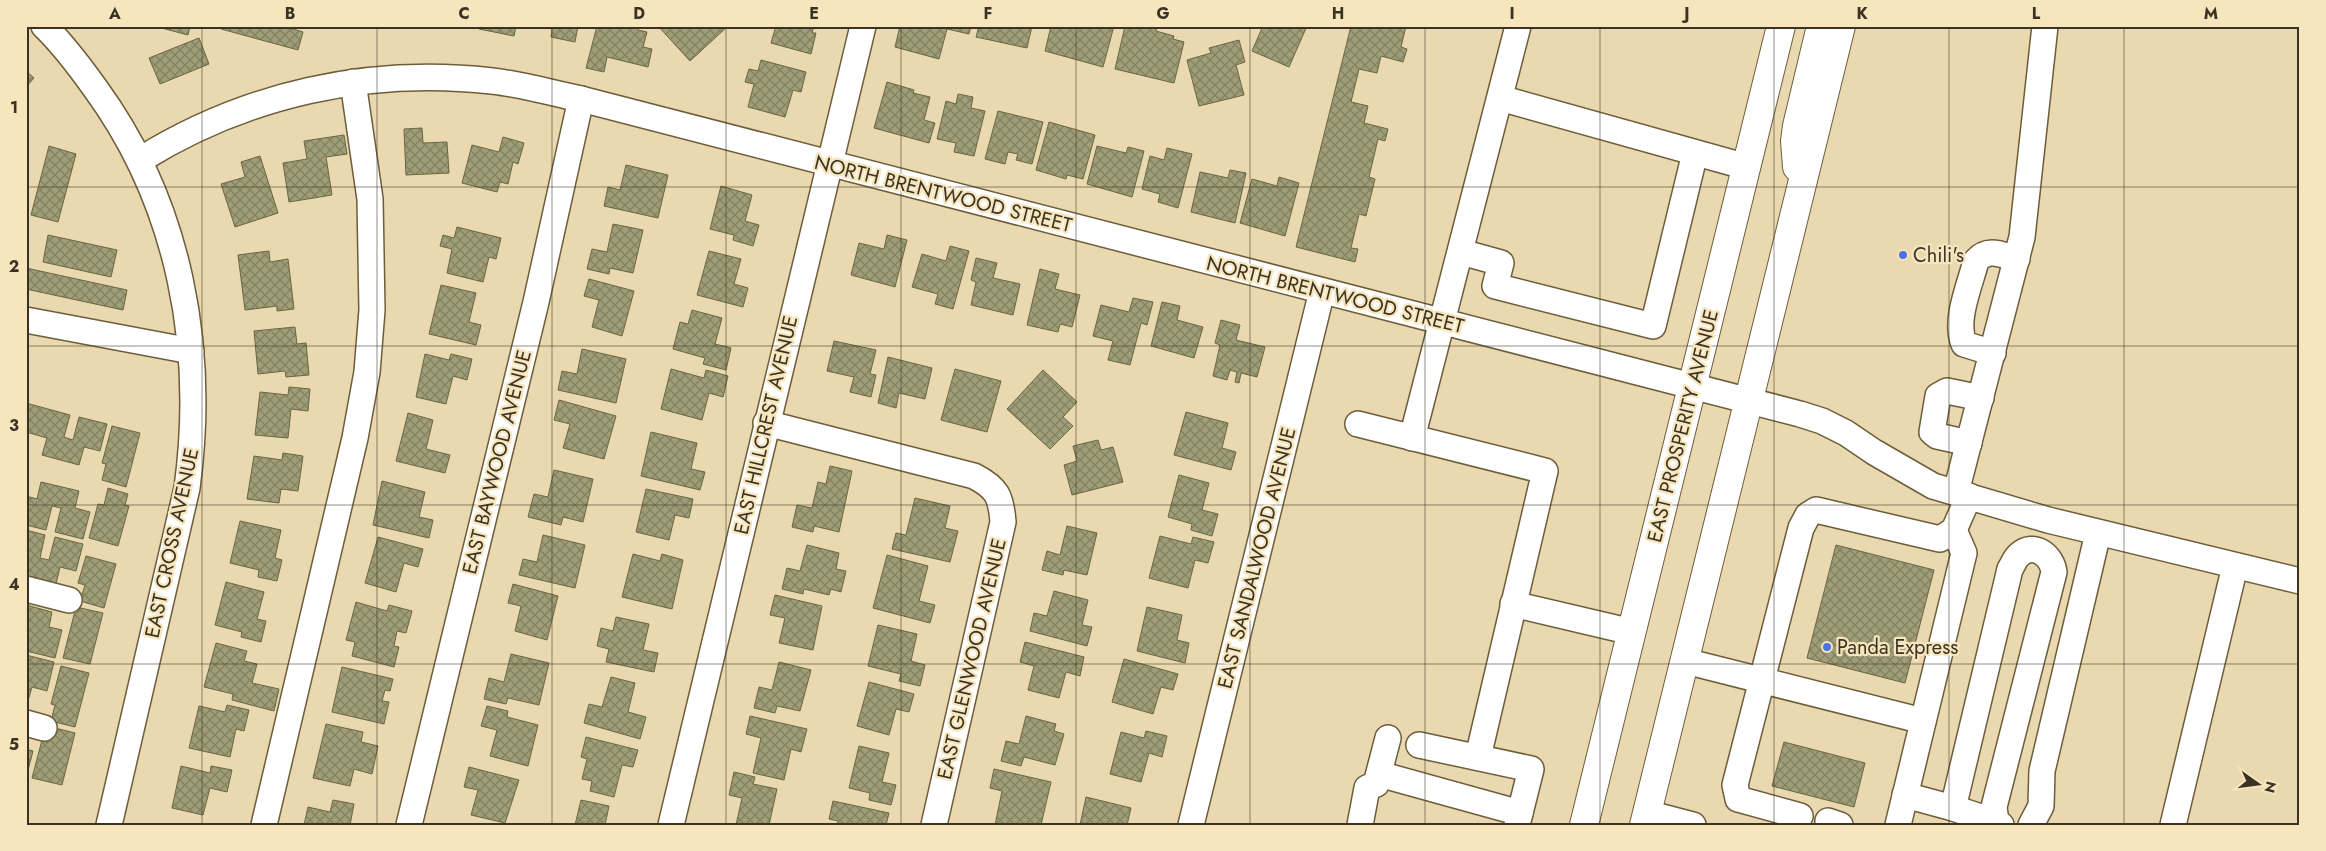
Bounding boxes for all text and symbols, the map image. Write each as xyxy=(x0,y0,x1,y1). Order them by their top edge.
text: A xyxy=(108,2,121,25)
text: B xyxy=(285,2,295,25)
text: C xyxy=(458,2,470,25)
text: D xyxy=(633,2,645,25)
text: E xyxy=(809,2,819,25)
text: F xyxy=(984,2,992,25)
text: G xyxy=(1156,2,1170,25)
text: H xyxy=(1332,2,1344,25)
text: I xyxy=(1509,2,1515,25)
text: J xyxy=(1681,2,1690,25)
text: K xyxy=(1856,2,1868,25)
text: L xyxy=(2032,2,2041,25)
text: M xyxy=(2204,2,2218,25)
text: 1 xyxy=(10,96,18,119)
street label: NORTH BRENTWOOD STREET xyxy=(811,148,1075,240)
place label: Chili's xyxy=(1913,241,1964,270)
street label: NORTH BRENTWOOD STREET xyxy=(1203,249,1467,341)
marker: Chili's xyxy=(1897,249,1909,261)
text: 2 xyxy=(9,255,19,278)
street label: EAST PROSPERITY AVENUE xyxy=(1640,307,1726,545)
street label: EAST HILLCREST AVENUE xyxy=(727,313,805,537)
street label: EAST BAYWOOD AVENUE xyxy=(455,347,539,577)
text: 3 xyxy=(9,414,19,437)
street label: EAST SANDALWOOD AVENUE xyxy=(1210,424,1304,692)
street label: EAST CROSS AVENUE xyxy=(138,445,206,641)
street label: EAST GLENWOOD AVENUE xyxy=(930,536,1014,782)
text: 4 xyxy=(8,573,20,596)
place label: Panda Express xyxy=(1837,633,1958,662)
marker: Panda Express xyxy=(1821,641,1833,653)
text: 5 xyxy=(9,733,19,756)
north arrow xyxy=(2234,758,2284,808)
text: N xyxy=(2260,779,2282,795)

